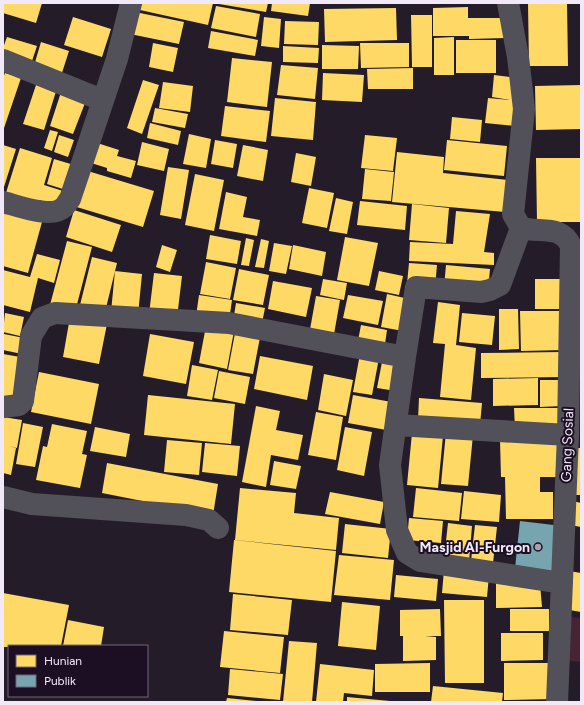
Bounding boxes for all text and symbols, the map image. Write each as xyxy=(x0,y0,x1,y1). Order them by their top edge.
street label: Gang Sosial xyxy=(558,408,577,482)
place label: Masjid AI-Furgon xyxy=(419,539,530,556)
marker: Masjid AI-Furgon xyxy=(533,542,543,552)
legend xyxy=(8,645,148,697)
text: Hunian xyxy=(44,654,82,668)
text: Publik xyxy=(44,674,76,688)

